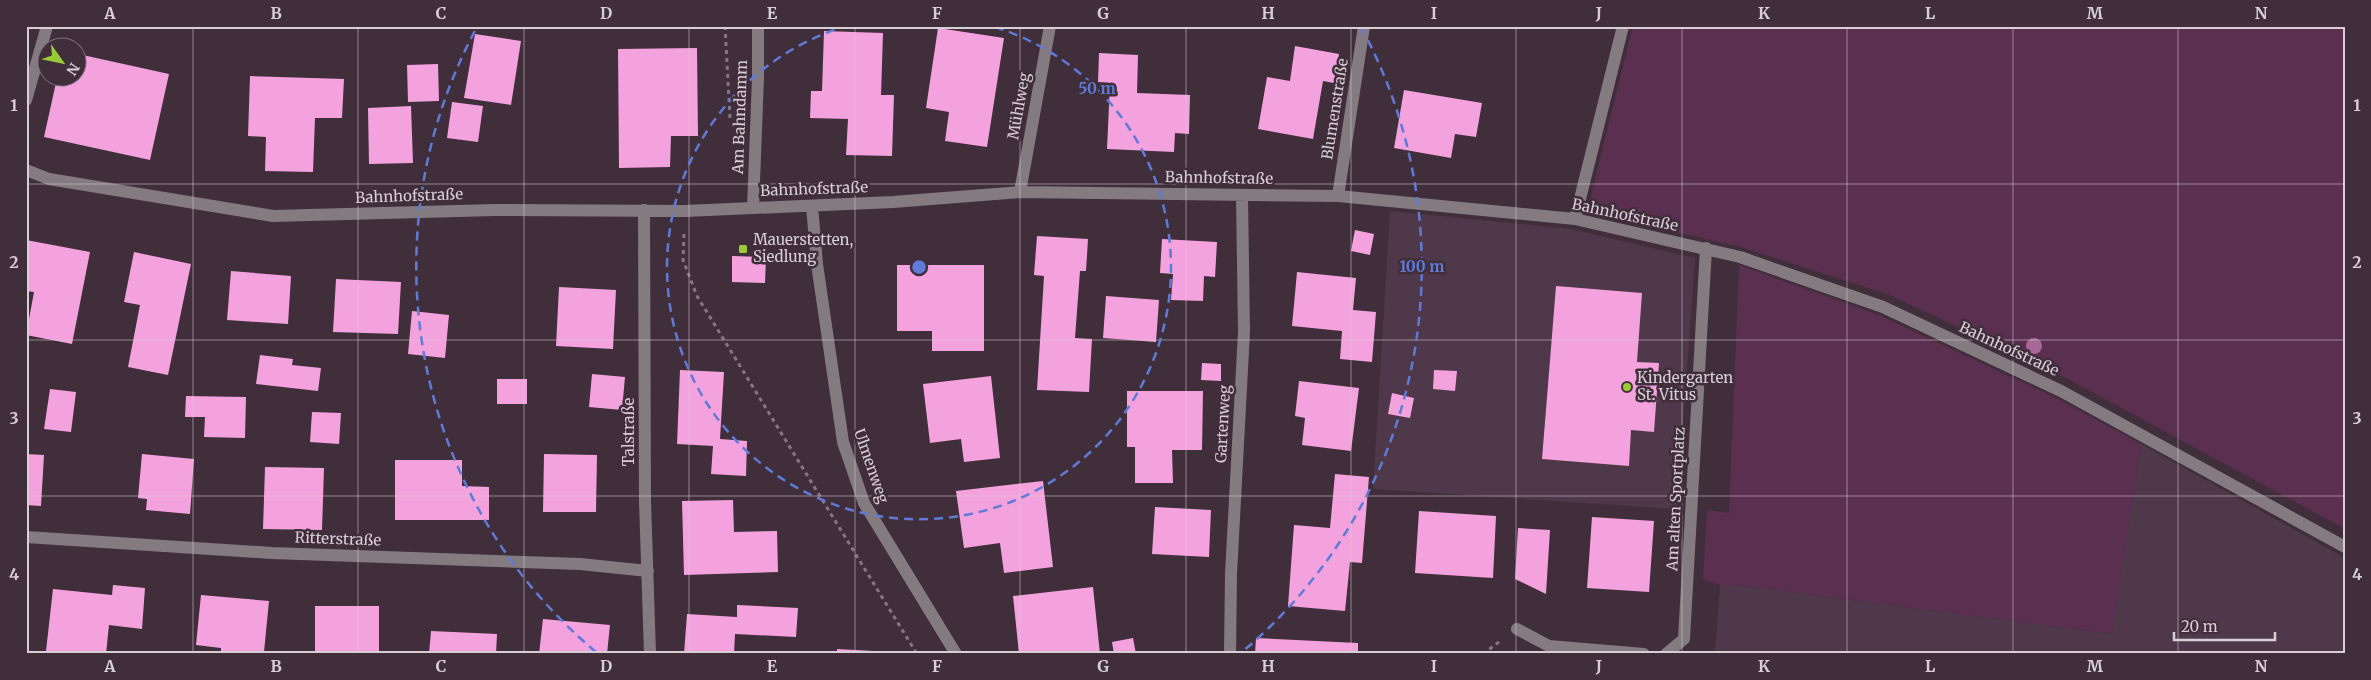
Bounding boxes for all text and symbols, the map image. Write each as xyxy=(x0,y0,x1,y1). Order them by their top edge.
text: A xyxy=(103,3,116,23)
text: B xyxy=(270,3,282,23)
text: C xyxy=(436,3,446,23)
text: D xyxy=(600,3,612,23)
text: E xyxy=(767,3,778,23)
text: F xyxy=(932,3,942,23)
text: G xyxy=(1097,3,1109,23)
text: H xyxy=(1261,3,1275,23)
text: I xyxy=(1431,3,1437,23)
text: J xyxy=(1595,3,1602,23)
text: K xyxy=(1758,3,1770,23)
text: L xyxy=(1925,3,1935,23)
text: M xyxy=(2087,3,2104,23)
text: N xyxy=(2255,3,2268,23)
north arrow xyxy=(38,38,88,88)
street label: Blumenstraße xyxy=(1317,57,1352,161)
street label: Am Bahndamm xyxy=(728,59,751,175)
text: N xyxy=(62,60,83,79)
street label: Mühlweg xyxy=(1003,71,1034,141)
text: 50 m xyxy=(1078,79,1116,98)
text: 1 xyxy=(10,95,18,115)
text: 1 xyxy=(2353,95,2361,115)
street label: Bahnhofstraße xyxy=(1165,167,1273,188)
street label: Bahnhofstraße xyxy=(760,177,869,200)
street label: Bahnhofstraße xyxy=(355,184,464,207)
street label: Bahnhofstraße xyxy=(1570,194,1680,235)
place label: Mauerstetten, Siedlung xyxy=(753,230,853,266)
marker: Mauerstetten, Siedlung xyxy=(737,243,749,255)
text: 2 xyxy=(9,252,19,272)
text: 2 xyxy=(2352,252,2362,272)
text: 100 m xyxy=(1400,257,1444,276)
centre of rings xyxy=(910,258,928,276)
street label: Bahnhofstraße xyxy=(1956,317,2062,380)
place label: Kindergarten St. Vitus xyxy=(1637,368,1733,404)
marker: Kindergarten St. Vitus xyxy=(1621,381,1633,393)
street label: Gartenweg xyxy=(1211,384,1234,464)
street label: Talstraße xyxy=(619,397,638,466)
text: 3 xyxy=(9,408,19,428)
text: 3 xyxy=(2352,408,2362,428)
street label: Ulmenweg xyxy=(850,426,893,506)
street label: Am alten Sportplatz xyxy=(1662,427,1689,572)
street label: Ritterstraße xyxy=(294,527,382,550)
text: 4 xyxy=(9,564,19,584)
text: 4 xyxy=(2352,564,2362,584)
scale bar xyxy=(2174,610,2275,642)
text: 20 m xyxy=(2181,617,2218,636)
text: A xyxy=(103,656,116,676)
text: B xyxy=(270,656,282,676)
text: C xyxy=(436,656,446,676)
text: D xyxy=(600,656,612,676)
text: E xyxy=(767,656,778,676)
text: F xyxy=(932,656,942,676)
text: G xyxy=(1097,656,1109,676)
text: H xyxy=(1261,656,1275,676)
text: I xyxy=(1431,656,1437,676)
text: J xyxy=(1595,656,1602,676)
text: K xyxy=(1758,656,1770,676)
text: L xyxy=(1925,656,1935,676)
text: M xyxy=(2087,656,2104,676)
text: N xyxy=(2255,656,2268,676)

